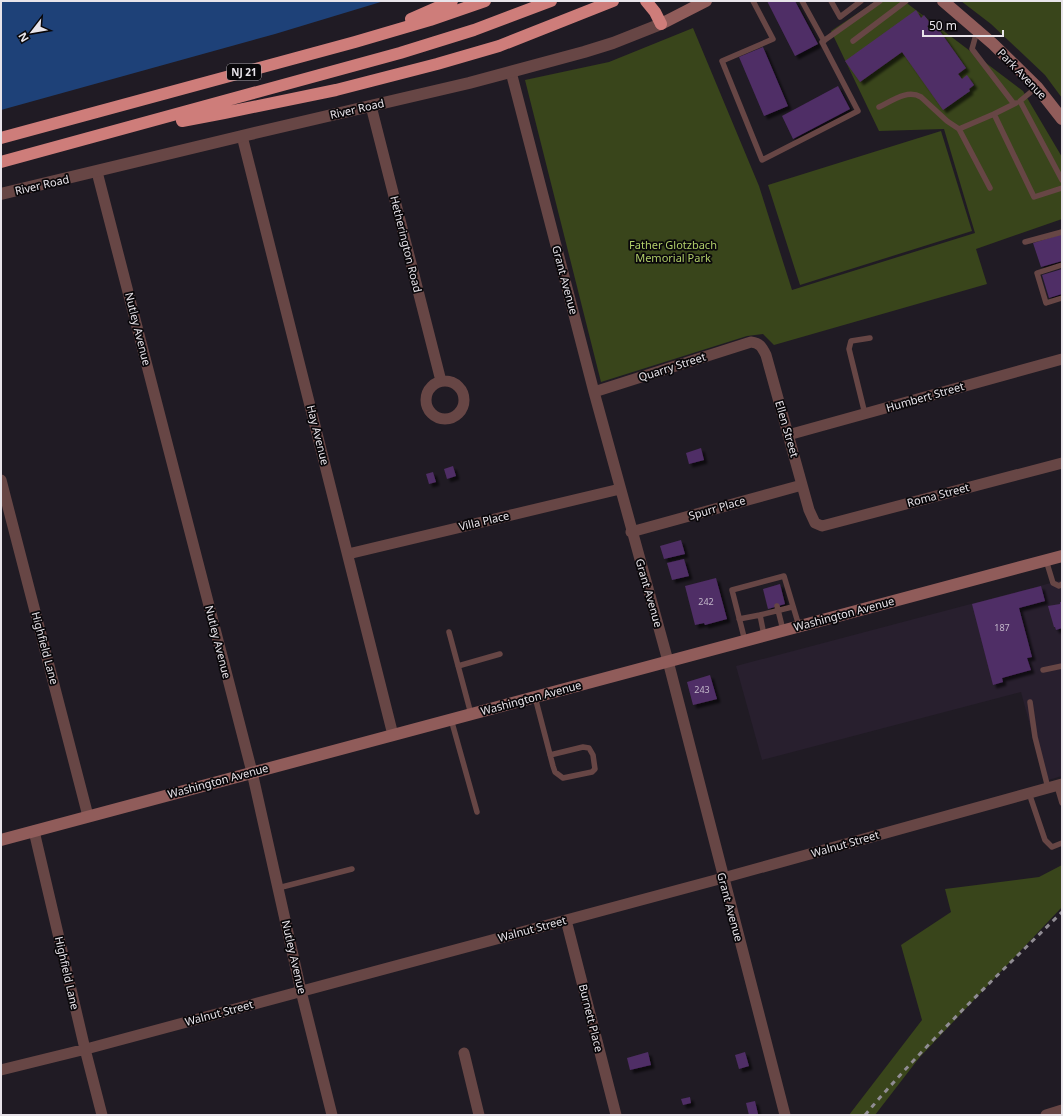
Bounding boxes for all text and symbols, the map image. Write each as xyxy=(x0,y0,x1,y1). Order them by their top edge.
north arrow xyxy=(12,12,52,52)
scale bar xyxy=(923,12,1003,38)
text: 50 m xyxy=(929,17,957,34)
text: N xyxy=(14,30,32,45)
street label: Park Avenue xyxy=(994,45,1050,102)
road number: NJ 21 xyxy=(227,64,261,80)
street label: River Road xyxy=(328,95,386,122)
street label: River Road xyxy=(13,171,71,198)
street label: Hetherington Road xyxy=(387,194,426,294)
park label: Father Glotzbach Memorial Park xyxy=(629,237,717,265)
street label: Grant Avenue xyxy=(549,244,582,316)
street label: Nutley Avenue xyxy=(122,291,155,367)
street label: Quarry Street xyxy=(636,349,707,384)
street label: Humbert Street xyxy=(884,378,966,415)
street label: Ellen Street xyxy=(772,399,803,459)
street label: Hay Avenue xyxy=(304,403,333,466)
street label: Roma Street xyxy=(905,479,971,510)
street label: Spurr Place xyxy=(687,492,747,523)
street label: Villa Place xyxy=(457,507,511,534)
street label: Grant Avenue xyxy=(633,557,666,629)
street label: Washington Avenue xyxy=(792,593,896,634)
house number: 242 xyxy=(698,595,714,608)
street label: Nutley Avenue xyxy=(202,604,235,680)
street label: Highfield Lane xyxy=(29,610,62,686)
house number: 187 xyxy=(994,621,1010,634)
street label: Washington Avenue xyxy=(479,677,583,718)
house number: 243 xyxy=(694,683,710,696)
street label: Washington Avenue xyxy=(166,760,270,801)
street label: Walnut Street xyxy=(809,827,881,860)
street label: Grant Avenue xyxy=(714,871,747,943)
street label: Walnut Street xyxy=(496,912,568,945)
street label: Nutley Avenue xyxy=(279,919,310,995)
street label: Highfield Lane xyxy=(52,935,83,1011)
street label: Burnett Place xyxy=(576,982,607,1053)
street label: Walnut Street xyxy=(183,996,255,1029)

